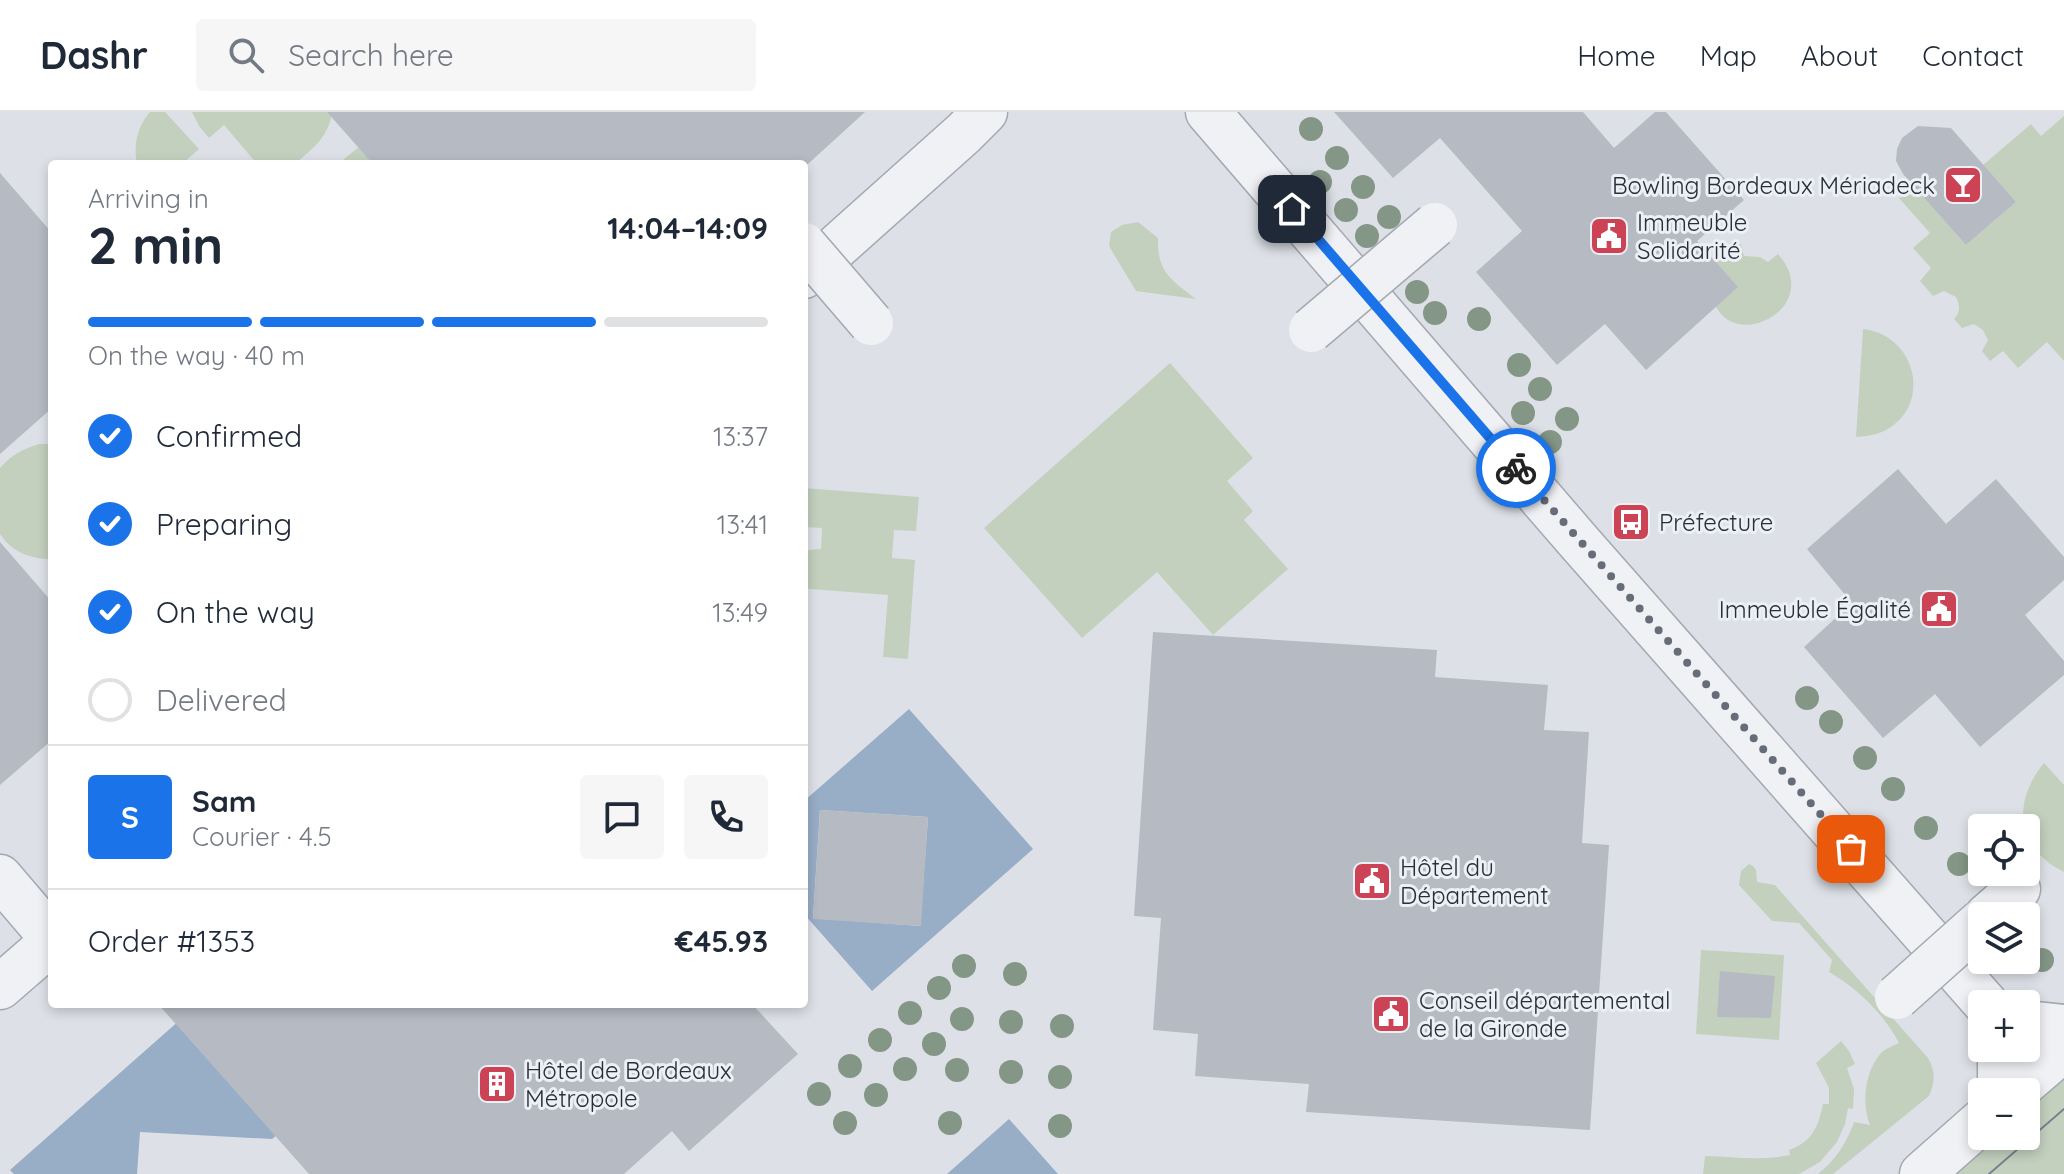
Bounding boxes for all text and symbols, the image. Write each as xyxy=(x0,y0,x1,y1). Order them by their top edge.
search box xyxy=(196,19,756,91)
text: Dashr xyxy=(40,31,148,79)
icon: search xyxy=(224,33,268,77)
text: Search here xyxy=(288,36,454,74)
text: Home xyxy=(1577,38,1656,73)
text: Map xyxy=(1700,38,1757,73)
text: About xyxy=(1801,38,1878,73)
text: Contact xyxy=(1922,38,2024,73)
bar icon: Bowling Bordeaux Mériadeck xyxy=(1942,164,1984,206)
place label: Bowling Bordeaux Mériadeck xyxy=(1612,170,1935,200)
pin xyxy=(1258,175,1326,243)
text: Arriving in xyxy=(88,182,209,215)
icon: home xyxy=(1270,187,1314,231)
place label: Immeuble Solidarité xyxy=(1637,207,1747,265)
text: 14:04–14:09 xyxy=(607,209,768,247)
text: 2 min xyxy=(88,212,223,277)
public building icon: Immeuble Solidarité xyxy=(1588,215,1630,257)
text: On the way · 40 m xyxy=(88,339,305,372)
icon: check xyxy=(88,414,132,458)
text: Confirmed xyxy=(156,417,302,455)
text: 13:37 xyxy=(713,420,768,453)
courier xyxy=(1476,428,1556,508)
icon: bike xyxy=(1494,446,1538,490)
bus stop icon: Préfecture xyxy=(1610,501,1652,543)
icon: check xyxy=(88,502,132,546)
text: Preparing xyxy=(156,505,292,543)
place label: Préfecture xyxy=(1659,507,1773,537)
text: 13:41 xyxy=(717,508,768,541)
public building icon: Immeuble Égalité xyxy=(1918,588,1960,630)
icon: check xyxy=(88,590,132,634)
text: On the way xyxy=(156,593,315,631)
place label: Immeuble Égalité xyxy=(1719,594,1911,624)
text: 13:49 xyxy=(712,596,768,629)
text: Delivered xyxy=(156,681,287,719)
button: chat xyxy=(580,775,664,859)
button: phone xyxy=(684,775,768,859)
text: Sam xyxy=(192,782,256,820)
text: S xyxy=(121,798,139,836)
map controls xyxy=(1968,814,2040,1150)
button: locate xyxy=(1968,814,2040,886)
pin xyxy=(1817,815,1885,883)
text: Courier · 4.5 xyxy=(192,820,332,853)
icon: bag xyxy=(1829,827,1873,871)
place label: Hôtel du Département xyxy=(1400,852,1548,910)
public building icon: Hôtel du Département xyxy=(1351,860,1393,902)
button: layers xyxy=(1968,902,2040,974)
text: Order #1353 xyxy=(88,922,255,960)
text: €45.93 xyxy=(675,922,768,960)
place label: Conseil départemental de la Gironde xyxy=(1419,985,1671,1043)
button: + xyxy=(1968,990,2040,1062)
public building icon: Conseil départemental de la Gironde xyxy=(1370,993,1412,1035)
place label: Hôtel de Bordeaux Métropole xyxy=(525,1055,732,1113)
building icon: Hôtel de Bordeaux Métropole xyxy=(476,1063,518,1105)
button: − xyxy=(1968,1078,2040,1150)

